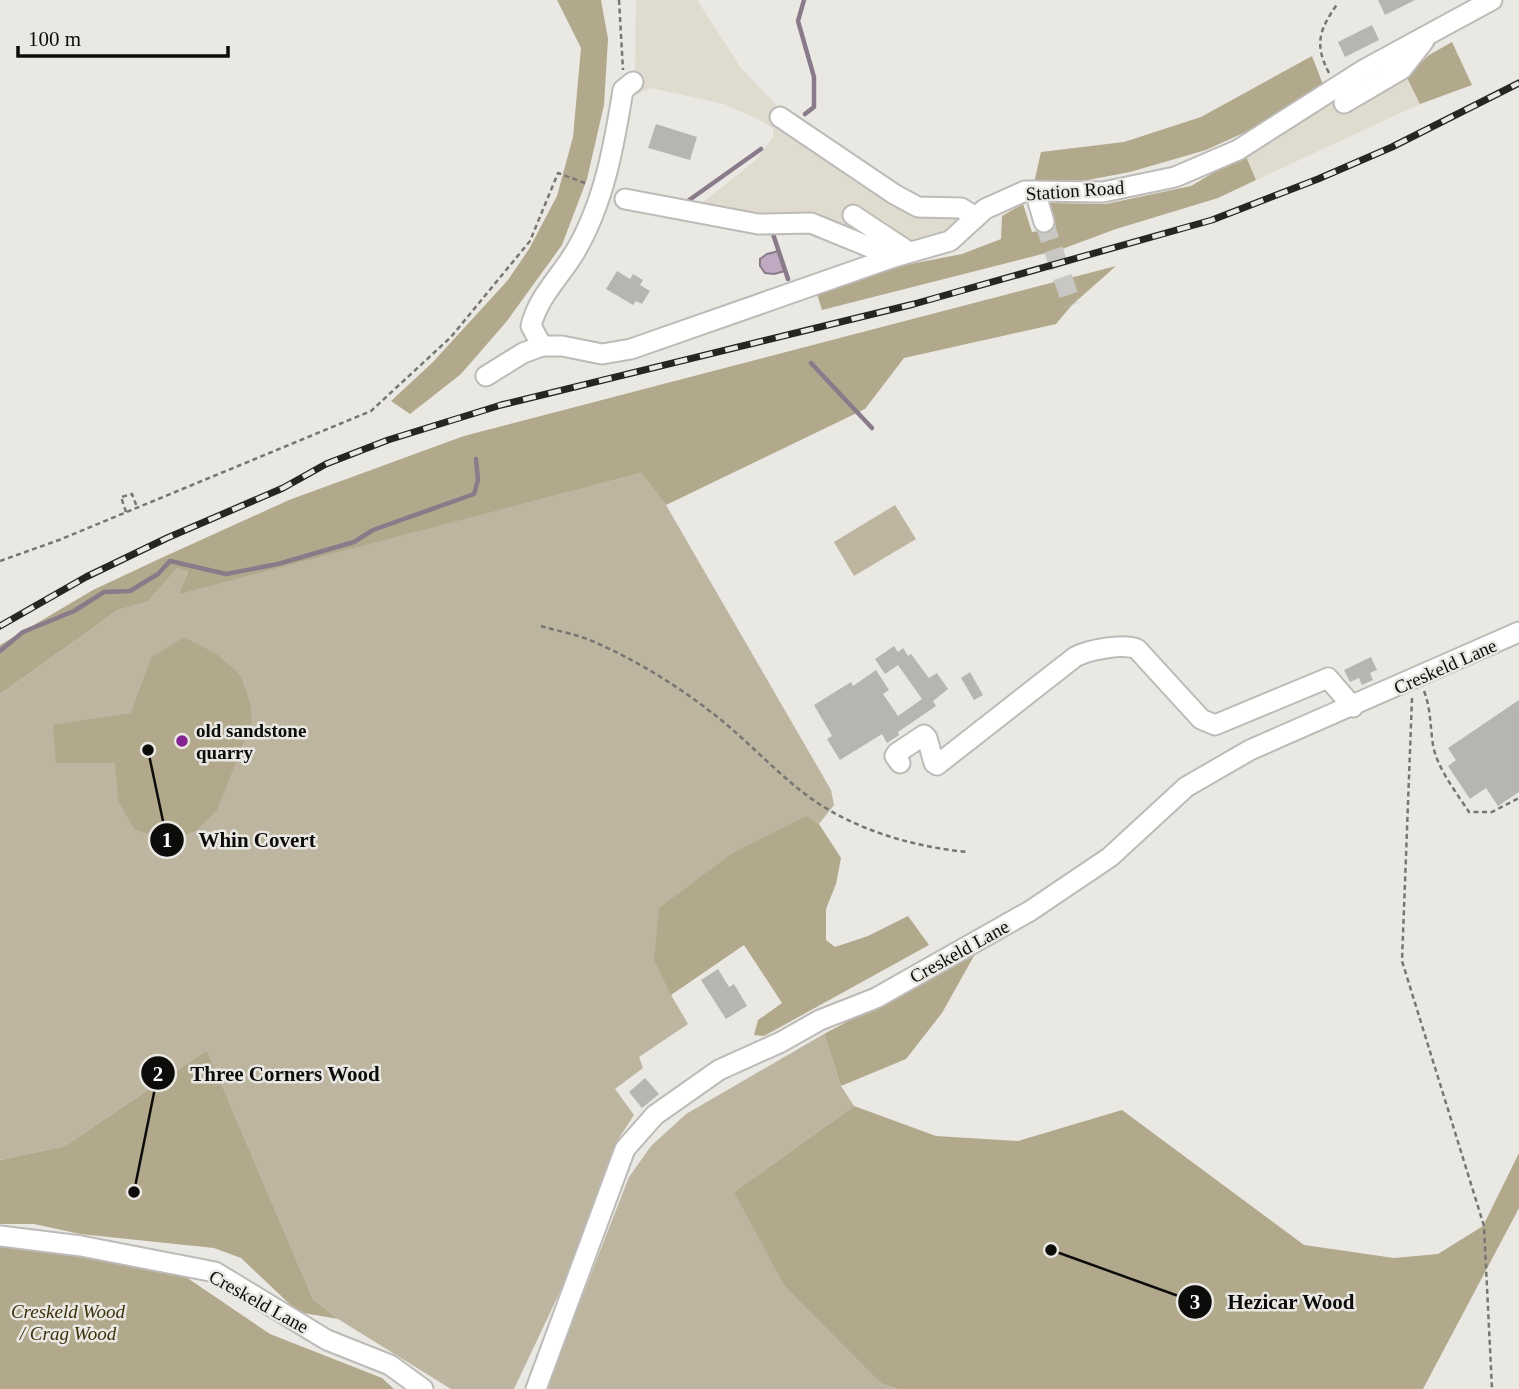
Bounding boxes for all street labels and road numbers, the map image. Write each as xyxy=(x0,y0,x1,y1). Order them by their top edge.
street label: Station Road xyxy=(1025,177,1125,204)
street label: Creskeld Lane xyxy=(1391,634,1500,698)
street label: Creskeld Lane xyxy=(906,916,1013,987)
street label: Creskeld Lane xyxy=(205,1266,312,1337)

